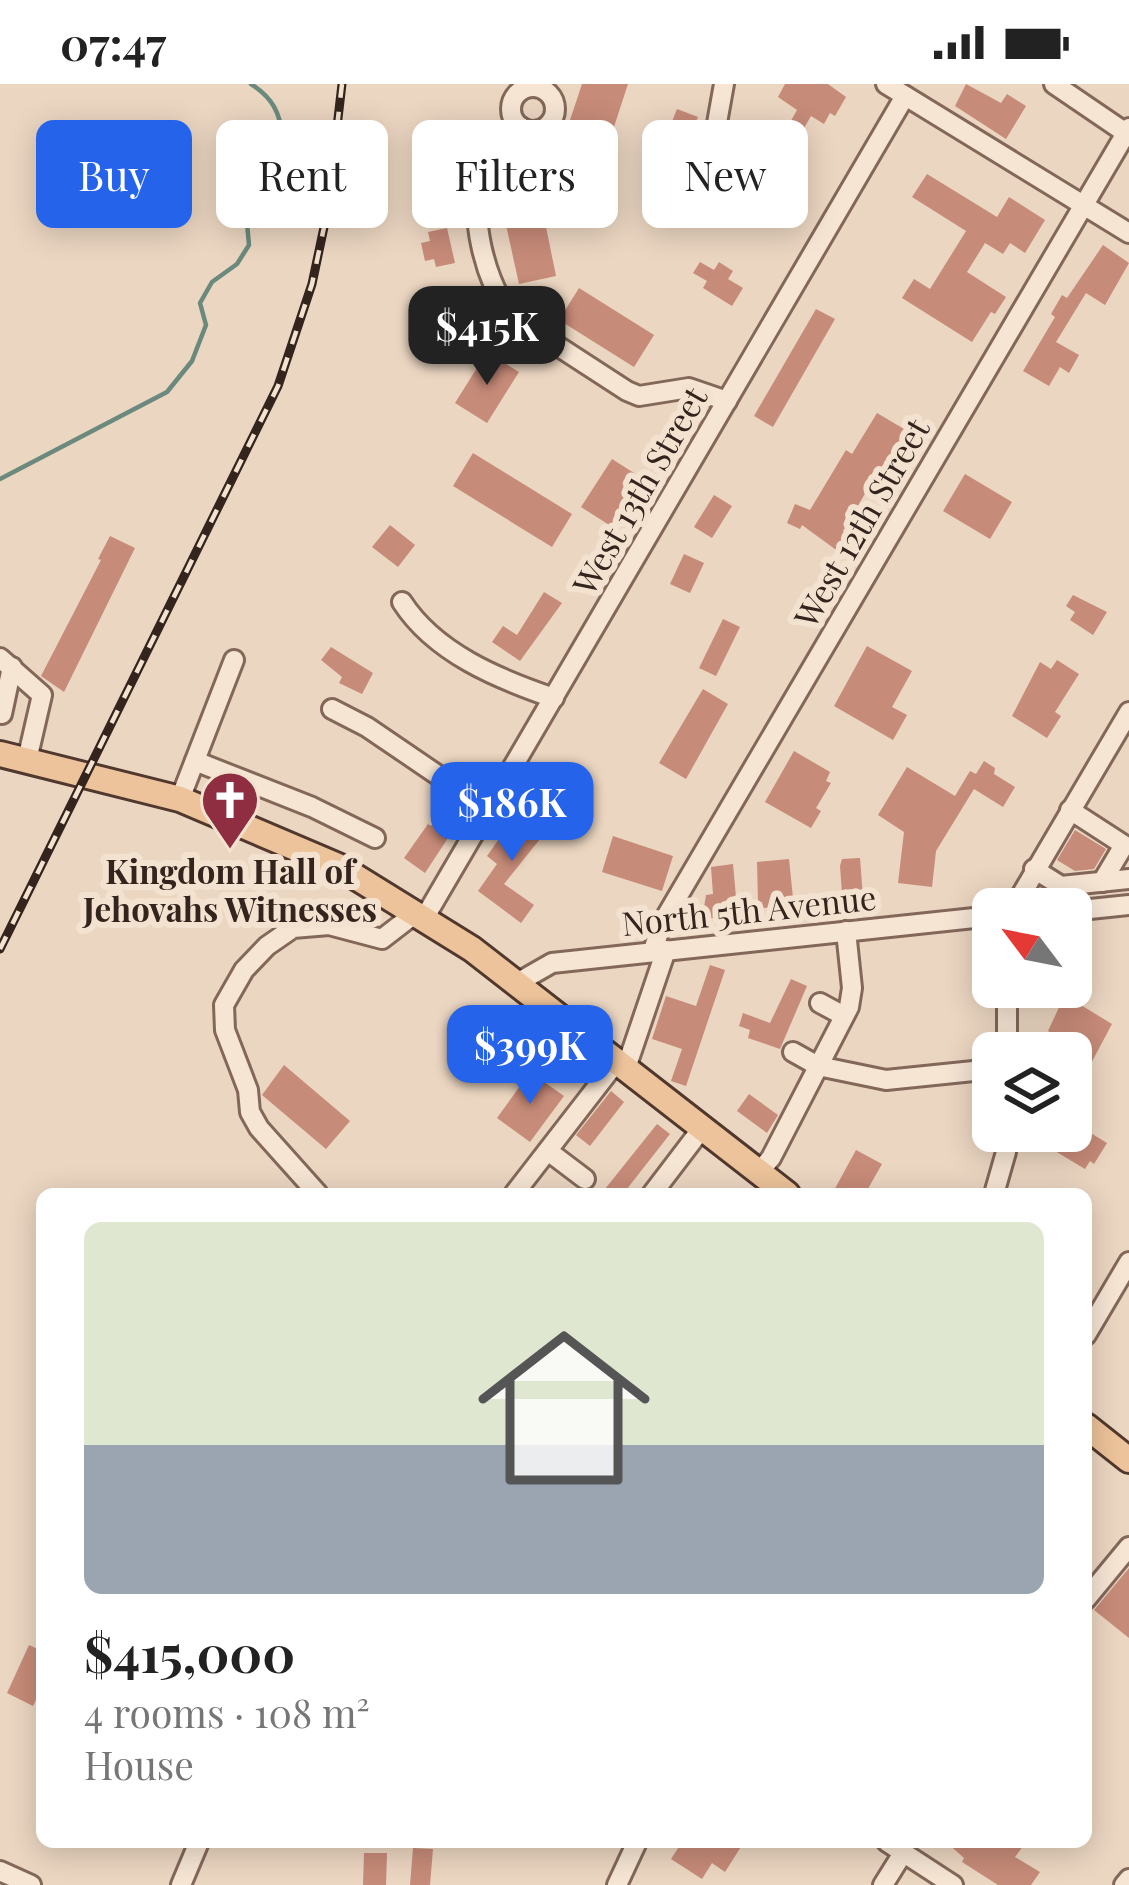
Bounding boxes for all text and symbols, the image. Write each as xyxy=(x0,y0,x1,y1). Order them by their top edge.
text: 07:47 xyxy=(60,12,166,72)
chip: Buy xyxy=(36,120,192,228)
chip: Rent xyxy=(216,120,388,228)
chip: Filters xyxy=(412,120,618,228)
chip: New xyxy=(642,120,808,228)
pin: $415K xyxy=(403,286,571,388)
text: $415K xyxy=(435,299,539,351)
street label: West 13th Street xyxy=(561,377,716,603)
street label: West 12th Street xyxy=(782,408,939,635)
pin: $186K xyxy=(428,762,596,864)
church icon: Kingdom Hall of Jehovahs Witnesses xyxy=(199,769,261,851)
text: $186K xyxy=(458,775,566,827)
place label: Kingdom Hall of Jehovahs Witnesses xyxy=(82,848,377,930)
street label: North 5th Avenue xyxy=(619,874,878,944)
north arrow xyxy=(972,888,1092,1008)
map controls xyxy=(972,888,1092,1152)
pin: $399K xyxy=(446,1005,614,1107)
text: $399K xyxy=(474,1018,586,1070)
button: layers xyxy=(972,1032,1092,1152)
icon: home xyxy=(456,1300,672,1516)
text: $415,000 xyxy=(84,1618,295,1686)
text: 4 rooms · 108 m² xyxy=(84,1686,370,1738)
text: House xyxy=(84,1738,194,1790)

